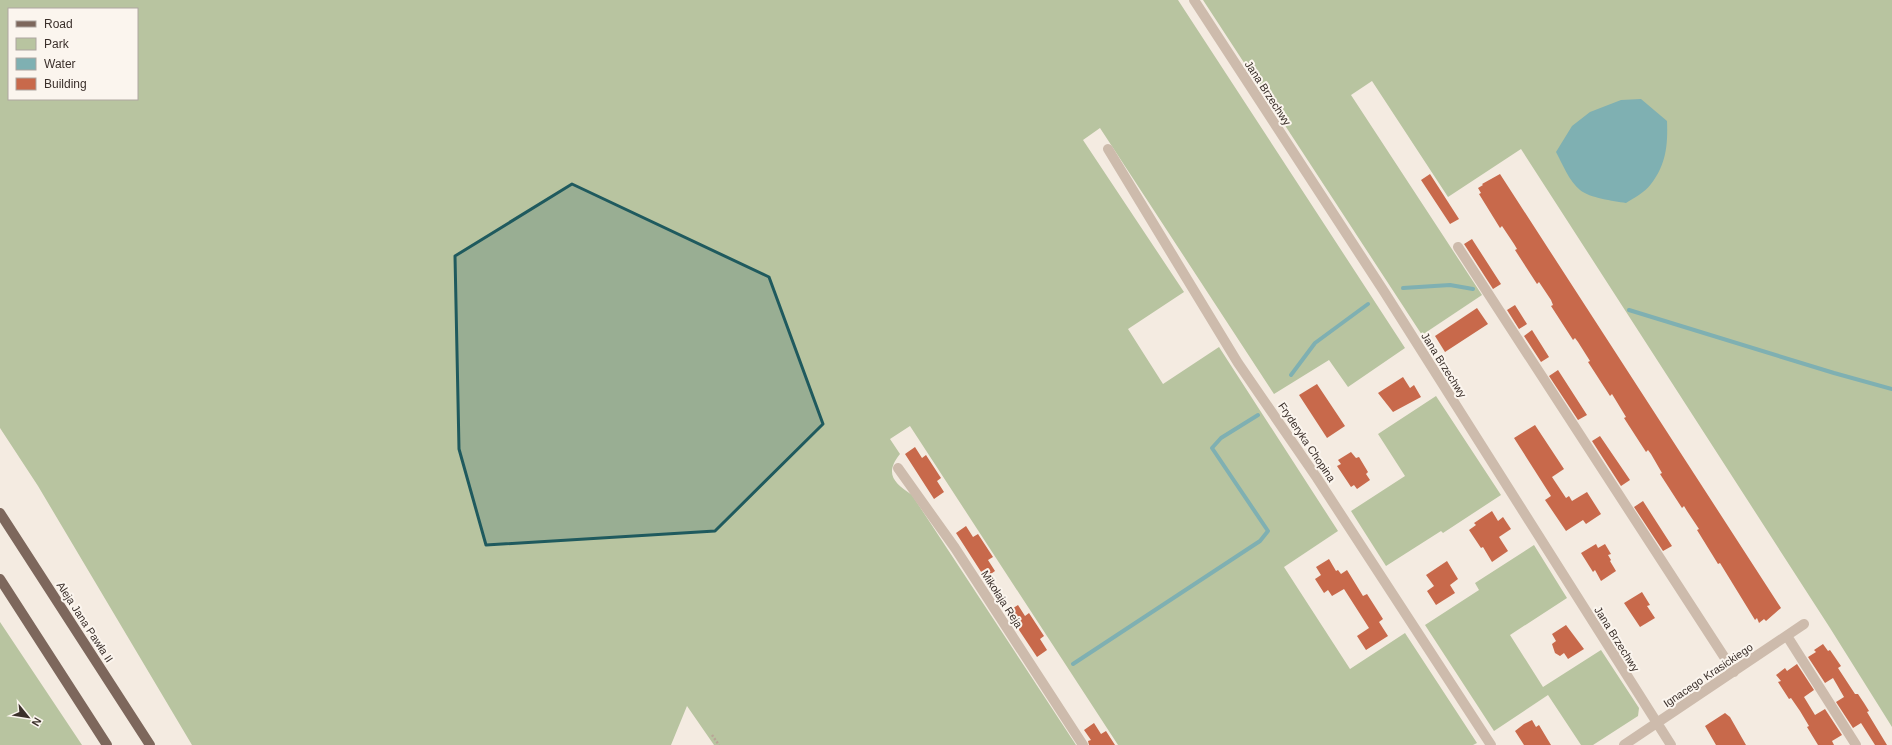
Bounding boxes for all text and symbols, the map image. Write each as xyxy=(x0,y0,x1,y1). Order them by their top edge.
legend xyxy=(8,8,138,100)
text: Road xyxy=(44,17,73,31)
text: Park xyxy=(44,37,70,51)
text: Water xyxy=(44,57,76,71)
street label: Jana Brzechwy xyxy=(1243,58,1294,128)
text: Building xyxy=(44,77,87,91)
street label: Jana Brzechwy xyxy=(1419,330,1469,400)
street label: Fryderyka Chopina xyxy=(1276,400,1338,485)
street label: Mikołaja Reja xyxy=(979,568,1025,631)
street label: Aleja Jana Pawła II xyxy=(54,579,116,665)
street label: Jana Brzechwy xyxy=(1592,604,1642,674)
street label: Ignacego Krasickiego xyxy=(1661,641,1755,709)
north arrow xyxy=(8,697,48,737)
text: N xyxy=(29,716,44,728)

